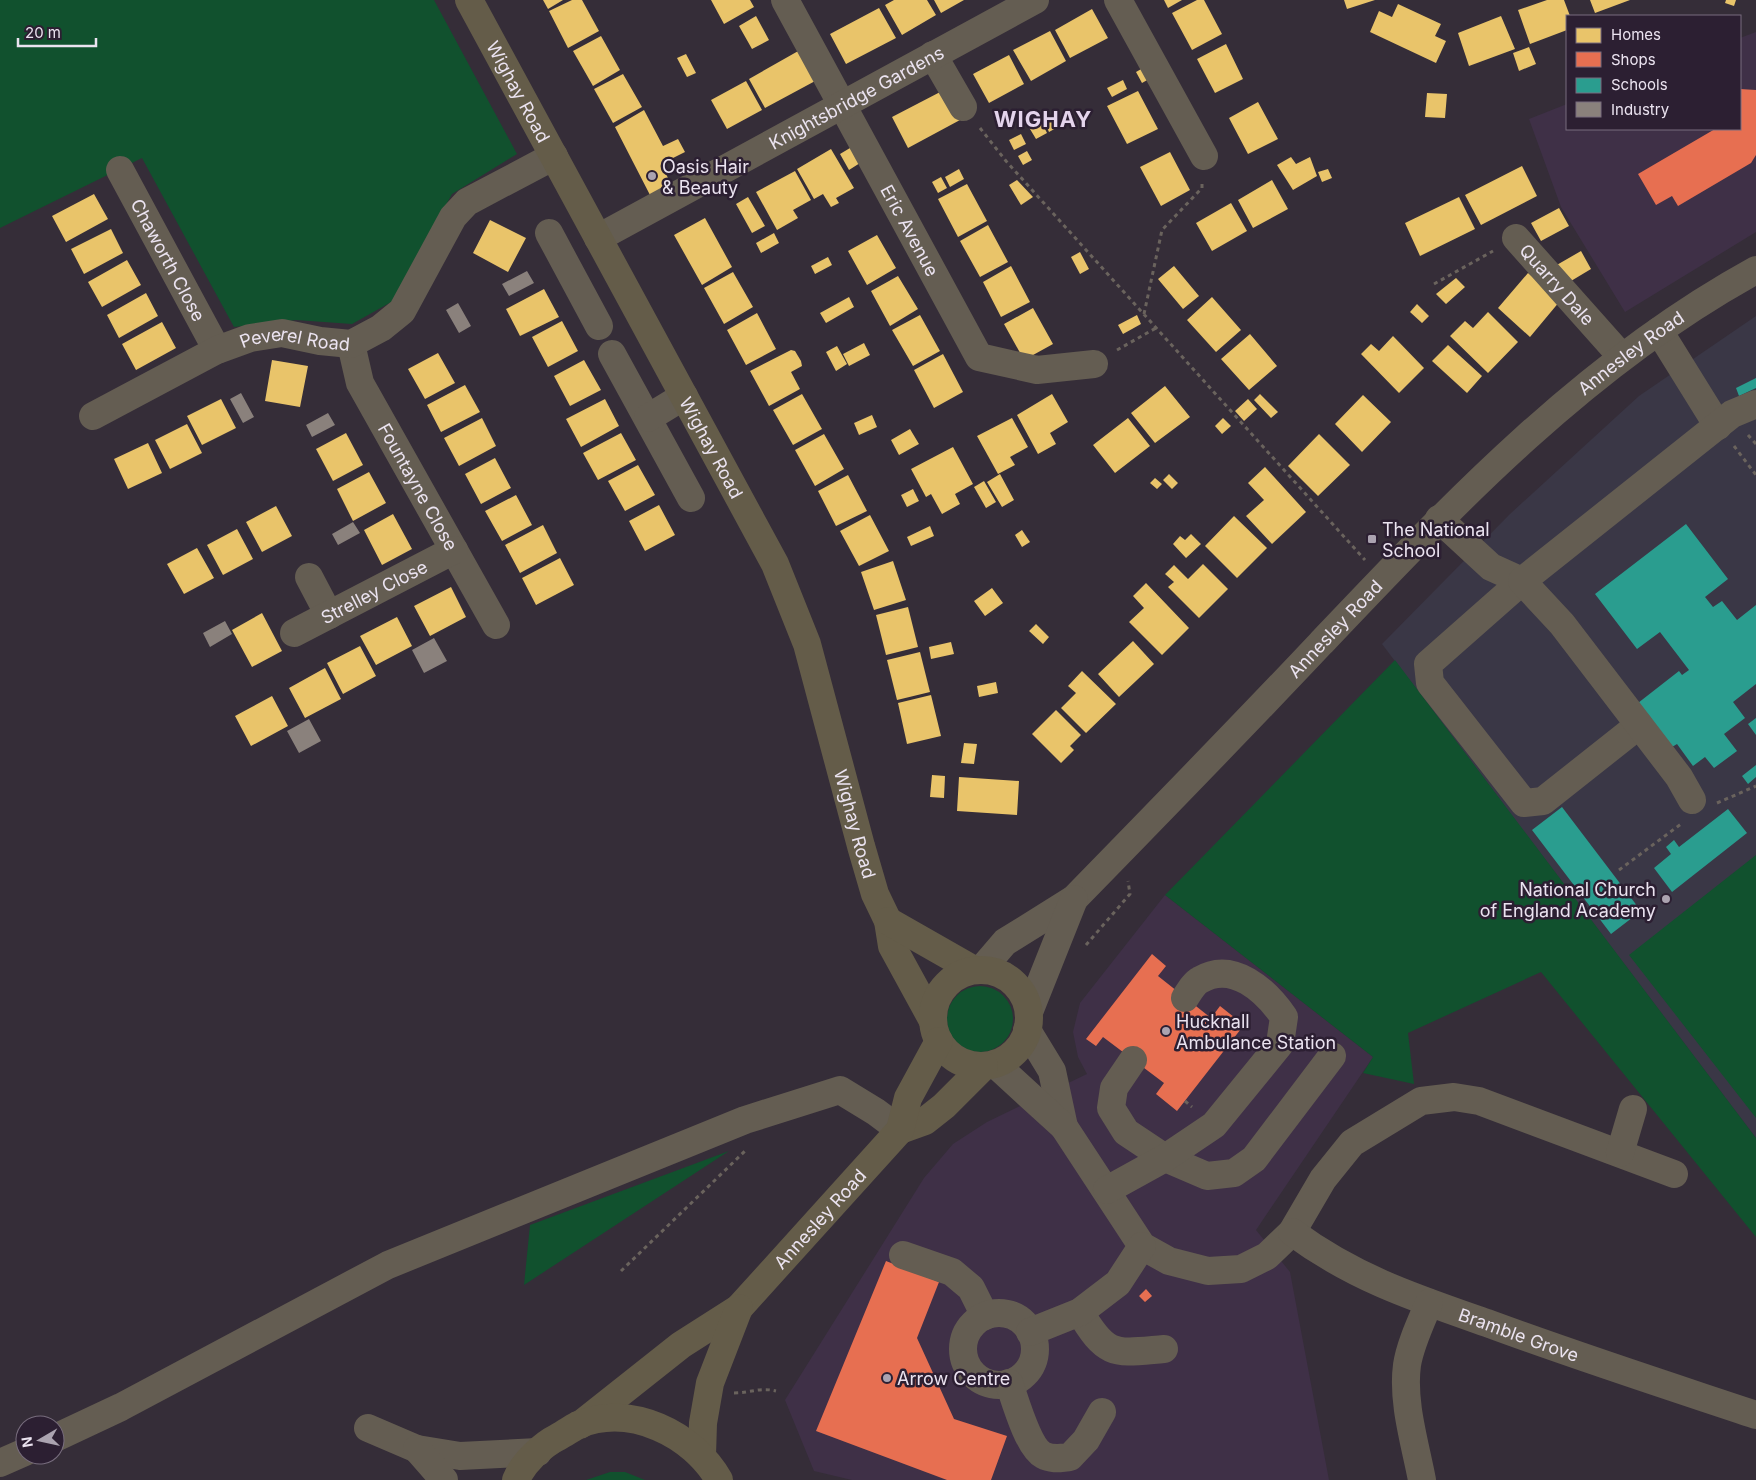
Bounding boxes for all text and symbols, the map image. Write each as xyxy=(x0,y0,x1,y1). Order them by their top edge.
scale bar xyxy=(18,15,95,47)
legend xyxy=(1566,15,1741,130)
text: 20 m xyxy=(25,23,61,42)
text: Homes xyxy=(1611,25,1661,44)
street label: Wighay Road xyxy=(483,37,555,146)
street label: Knightsbridge Gardens xyxy=(765,41,947,153)
text: Shops xyxy=(1611,50,1656,69)
text: Schools xyxy=(1611,75,1668,94)
text: Industry xyxy=(1611,100,1670,119)
district label: WIGHAY xyxy=(994,106,1092,132)
place label: Oasis Hair & Beauty xyxy=(662,156,749,198)
marker: Oasis Hair & Beauty xyxy=(646,170,658,182)
street label: Eric Avenue xyxy=(877,181,943,280)
street label: Chaworth Close xyxy=(127,195,210,325)
street label: Quarry Dale xyxy=(1516,239,1599,329)
street label: Annesley Road xyxy=(1573,306,1687,399)
street label: Peverel Road xyxy=(237,323,351,354)
street label: Wighay Road xyxy=(676,393,748,502)
street label: Fountayne Close xyxy=(374,419,462,554)
place label: The National School xyxy=(1382,519,1490,561)
marker: The National School xyxy=(1366,533,1378,545)
street label: Strelley Close xyxy=(317,555,431,628)
street label: Annesley Road xyxy=(1284,575,1386,682)
street label: Wighay Road xyxy=(830,767,880,881)
place label: National Church of England Academy xyxy=(1480,879,1656,921)
marker: National Church of England Academy xyxy=(1660,893,1672,905)
place label: Hucknall Ambulance Station xyxy=(1176,1011,1336,1053)
marker: Hucknall Ambulance Station xyxy=(1160,1025,1172,1037)
street label: Annesley Road xyxy=(769,1165,870,1273)
street label: Bramble Grove xyxy=(1456,1303,1582,1365)
place label: Arrow Centre xyxy=(897,1368,1010,1389)
marker: Arrow Centre xyxy=(881,1372,893,1384)
north arrow xyxy=(15,1415,65,1465)
text: N xyxy=(17,1436,36,1449)

